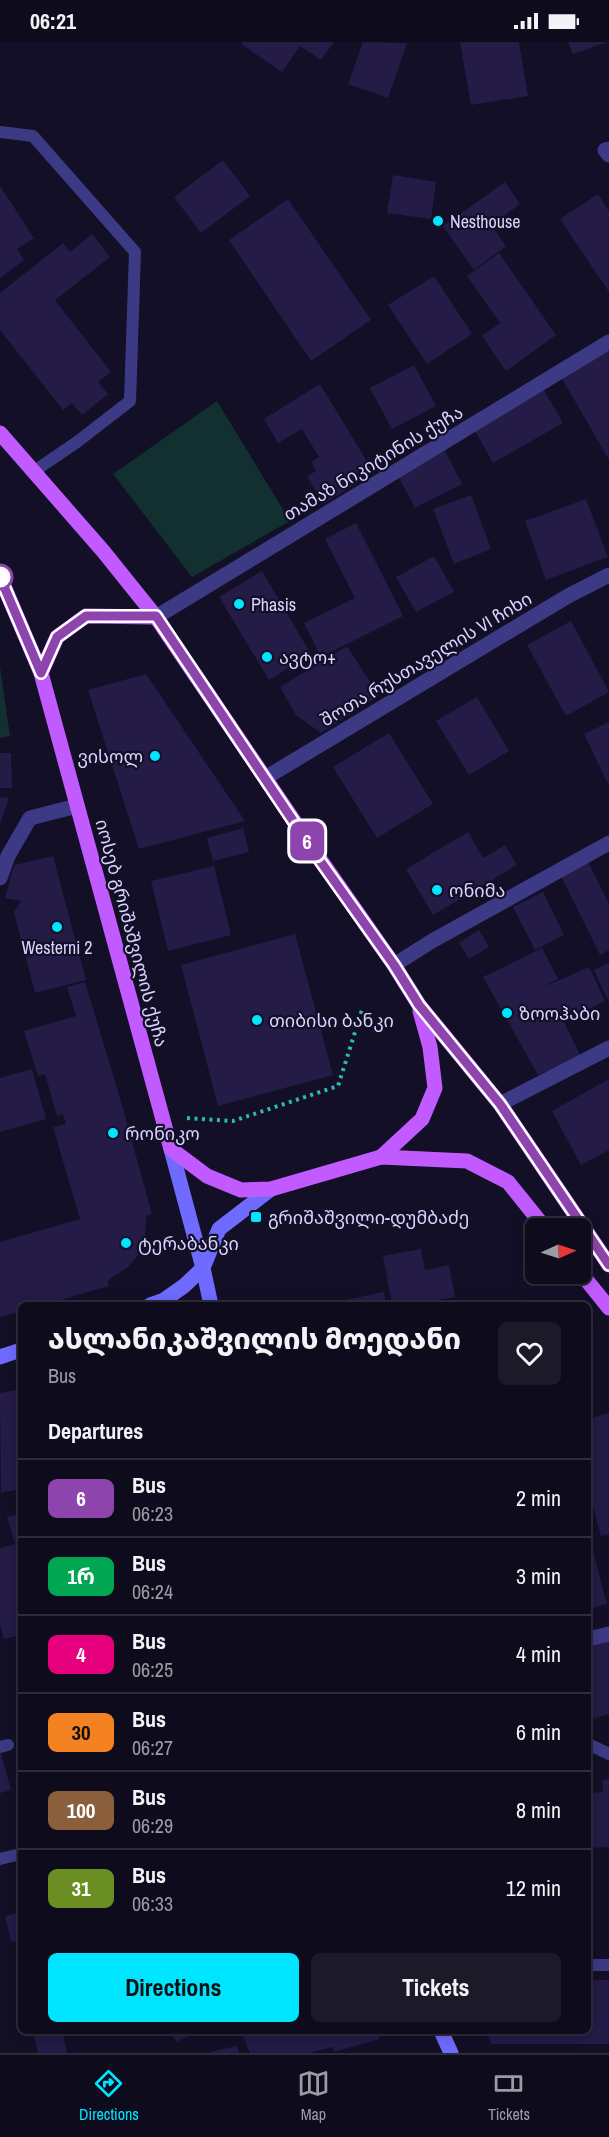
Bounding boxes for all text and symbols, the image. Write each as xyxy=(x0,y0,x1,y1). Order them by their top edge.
text: 06:21 xyxy=(30,6,76,36)
place label: Nesthouse xyxy=(450,209,521,234)
marker: Nesthouse xyxy=(431,214,445,228)
street label: თამაზ ნიკიტინის ქუჩა xyxy=(278,399,468,527)
unlabelled marker xyxy=(0,564,13,590)
street label: შოთა რუსთაველის VI ჩიხი xyxy=(316,586,536,732)
place label: Phasis xyxy=(251,592,296,617)
marker: Phasis xyxy=(232,597,246,611)
place label: ავტო+ xyxy=(279,645,336,670)
marker: ავტო+ xyxy=(260,650,274,664)
place label: ვისოლ xyxy=(77,744,143,769)
marker: ვისოლ xyxy=(148,749,162,763)
street label: იოსებ გრიშაშვილის ქუჩა xyxy=(90,816,174,1050)
line badge: 6 xyxy=(288,822,326,860)
text: 6 xyxy=(302,827,312,856)
place label: ონიმა xyxy=(449,878,505,903)
marker: ონიმა xyxy=(430,883,444,897)
marker: Westerni 2 xyxy=(50,920,64,934)
place label: Westerni 2 xyxy=(21,935,93,960)
place label: ზოოჰაბი xyxy=(519,1001,600,1026)
marker: ზოოჰაბი xyxy=(500,1006,514,1020)
place label: თიბისი ბანკი xyxy=(269,1008,394,1033)
marker: თიბისი ბანკი xyxy=(250,1013,264,1027)
place label: რონიკო xyxy=(125,1121,200,1146)
marker: რონიკო xyxy=(106,1126,120,1140)
place label: გრიშაშვილი-დუმბაძე xyxy=(268,1205,469,1230)
marker: გრიშაშვილი-დუმბაძე xyxy=(249,1210,263,1224)
north arrow xyxy=(525,1218,591,1284)
map controls xyxy=(525,1218,591,1284)
place label: ტერაბანკი xyxy=(138,1231,239,1256)
marker: ტერაბანკი xyxy=(119,1236,133,1250)
text: ასლანიკაშვილის მოედანი xyxy=(48,1320,461,1358)
button: heart xyxy=(498,1322,561,1385)
text: Bus xyxy=(48,1362,76,1389)
text: Departures xyxy=(48,1416,143,1446)
text: Bus xyxy=(132,1470,166,1500)
text: 2 min xyxy=(516,1483,561,1513)
text: 6 xyxy=(76,1484,86,1513)
text: 06:23 xyxy=(132,1500,173,1527)
text: Bus xyxy=(132,1548,166,1578)
text: 3 min xyxy=(516,1561,561,1591)
text: 1რ xyxy=(67,1562,95,1591)
text: 06:24 xyxy=(132,1578,173,1605)
text: Bus xyxy=(132,1626,166,1656)
text: 4 min xyxy=(516,1639,561,1669)
text: 4 xyxy=(76,1640,86,1669)
text: 06:25 xyxy=(132,1656,173,1683)
text: Bus xyxy=(132,1704,166,1734)
text: 6 min xyxy=(516,1717,561,1747)
text: 30 xyxy=(71,1718,91,1747)
text: 06:27 xyxy=(132,1734,173,1761)
text: Bus xyxy=(132,1782,166,1812)
text: 8 min xyxy=(516,1795,561,1825)
text: 100 xyxy=(67,1796,95,1825)
text: 06:29 xyxy=(132,1812,173,1839)
text: Bus xyxy=(132,1860,166,1890)
text: 12 min xyxy=(506,1873,561,1903)
text: 31 xyxy=(71,1874,91,1903)
text: 06:33 xyxy=(132,1890,173,1917)
button: Directions xyxy=(48,1953,299,2022)
button: Tickets xyxy=(311,1953,561,2022)
tab: Directions xyxy=(79,2067,139,2125)
tab: Map xyxy=(297,2067,330,2125)
tab: Tickets xyxy=(488,2067,530,2125)

